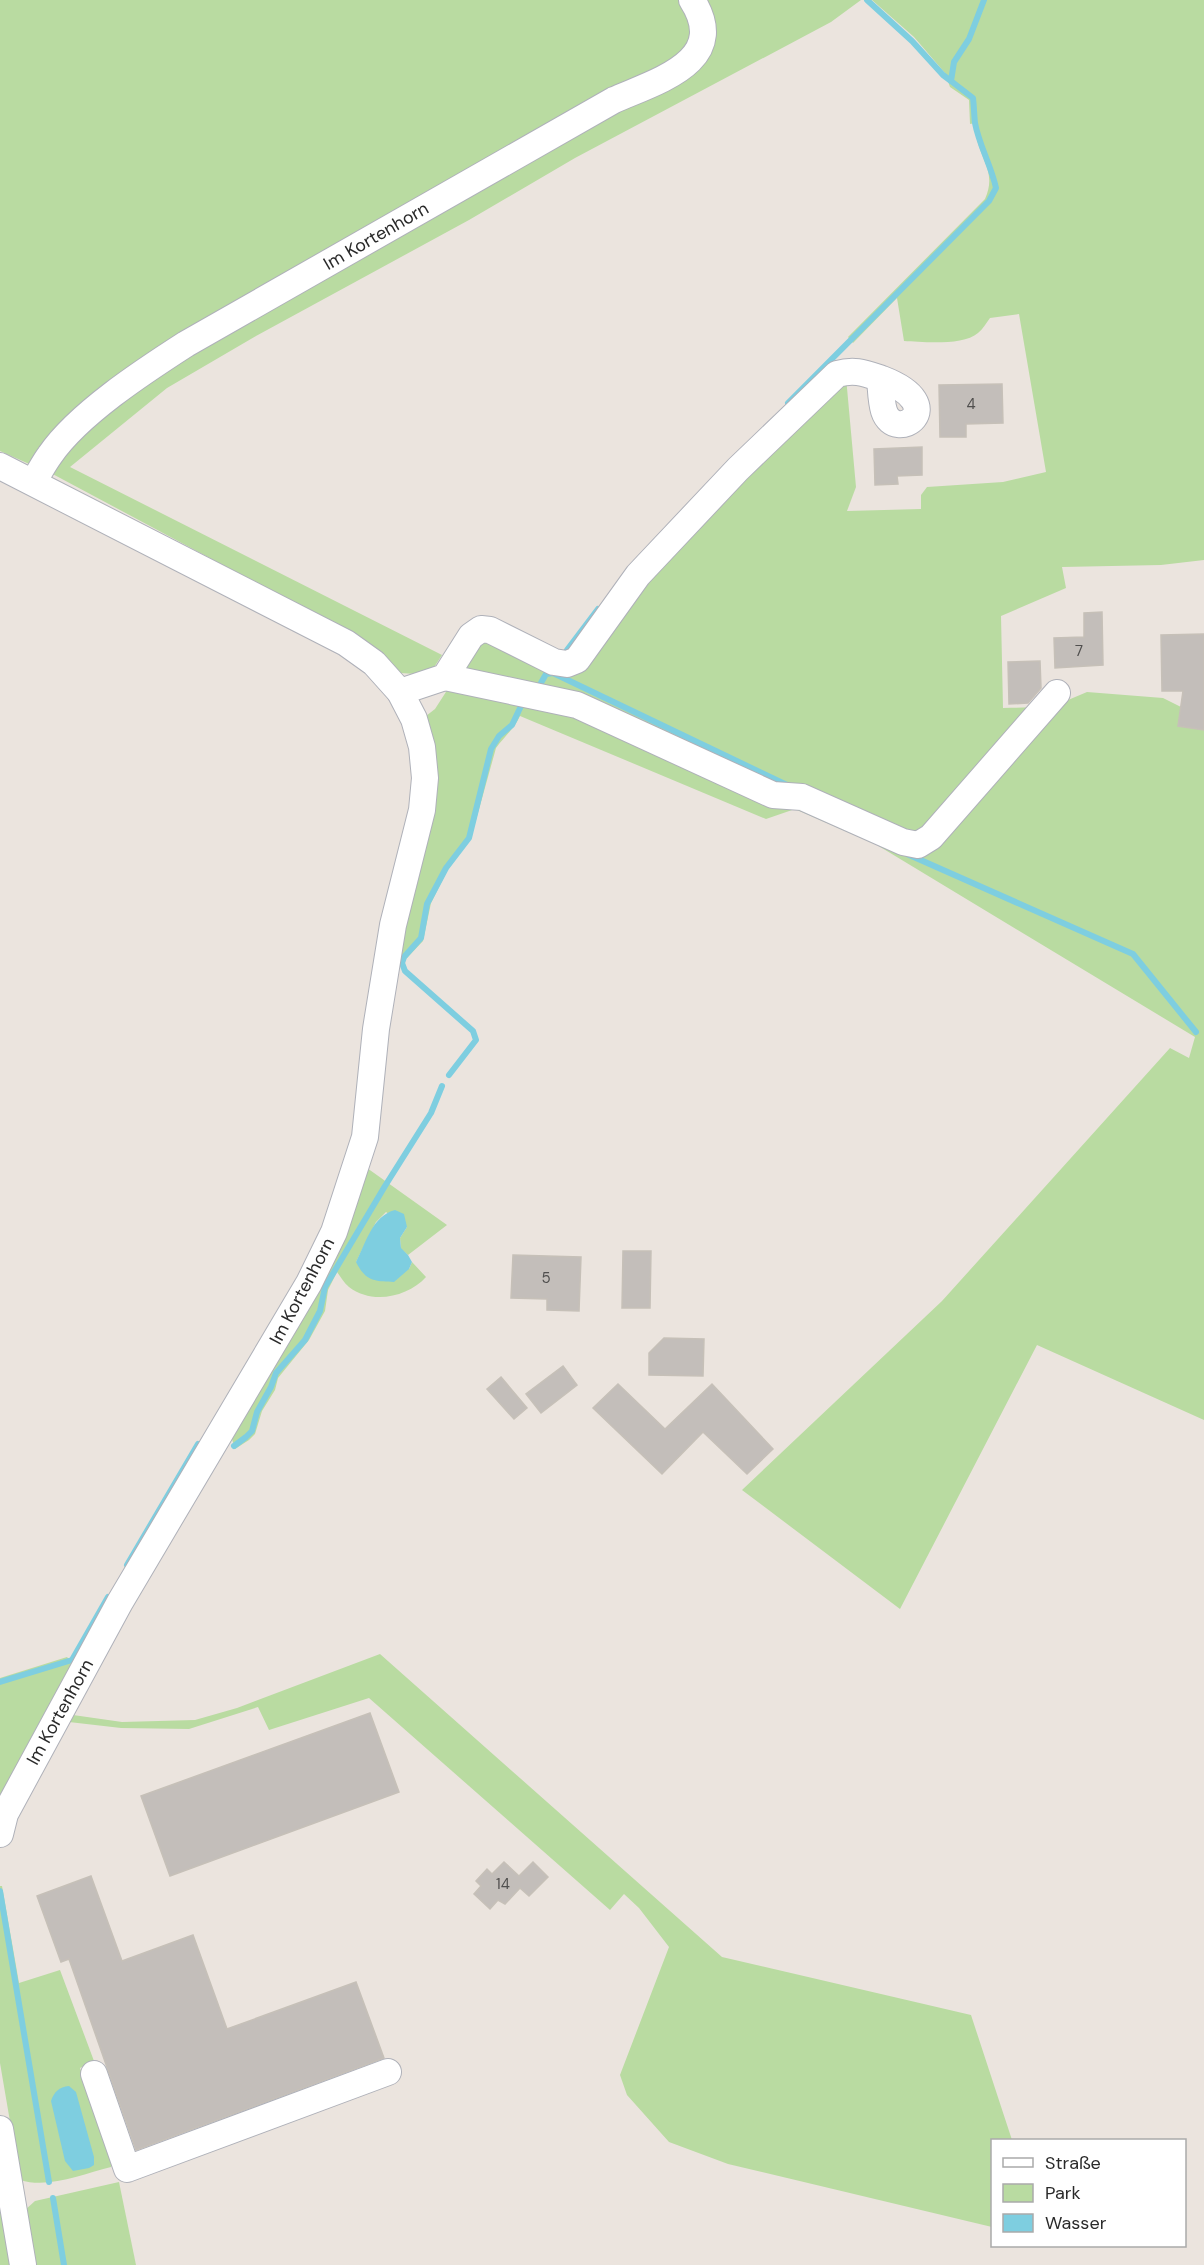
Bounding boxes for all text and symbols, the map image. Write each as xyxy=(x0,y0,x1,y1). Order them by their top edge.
street label: Im Kortenhorn xyxy=(319,196,433,276)
house number: 4 xyxy=(966,394,976,414)
house number: 7 xyxy=(1075,641,1083,661)
street label: Im Kortenhorn xyxy=(264,1233,340,1349)
house number: 5 xyxy=(541,1268,551,1288)
street label: Im Kortenhorn xyxy=(21,1655,99,1769)
house number: 14 xyxy=(496,1874,510,1894)
legend xyxy=(991,2139,1186,2247)
text: Straße xyxy=(1045,2151,1101,2175)
text: Park xyxy=(1045,2181,1081,2205)
text: Wasser xyxy=(1045,2211,1107,2235)

